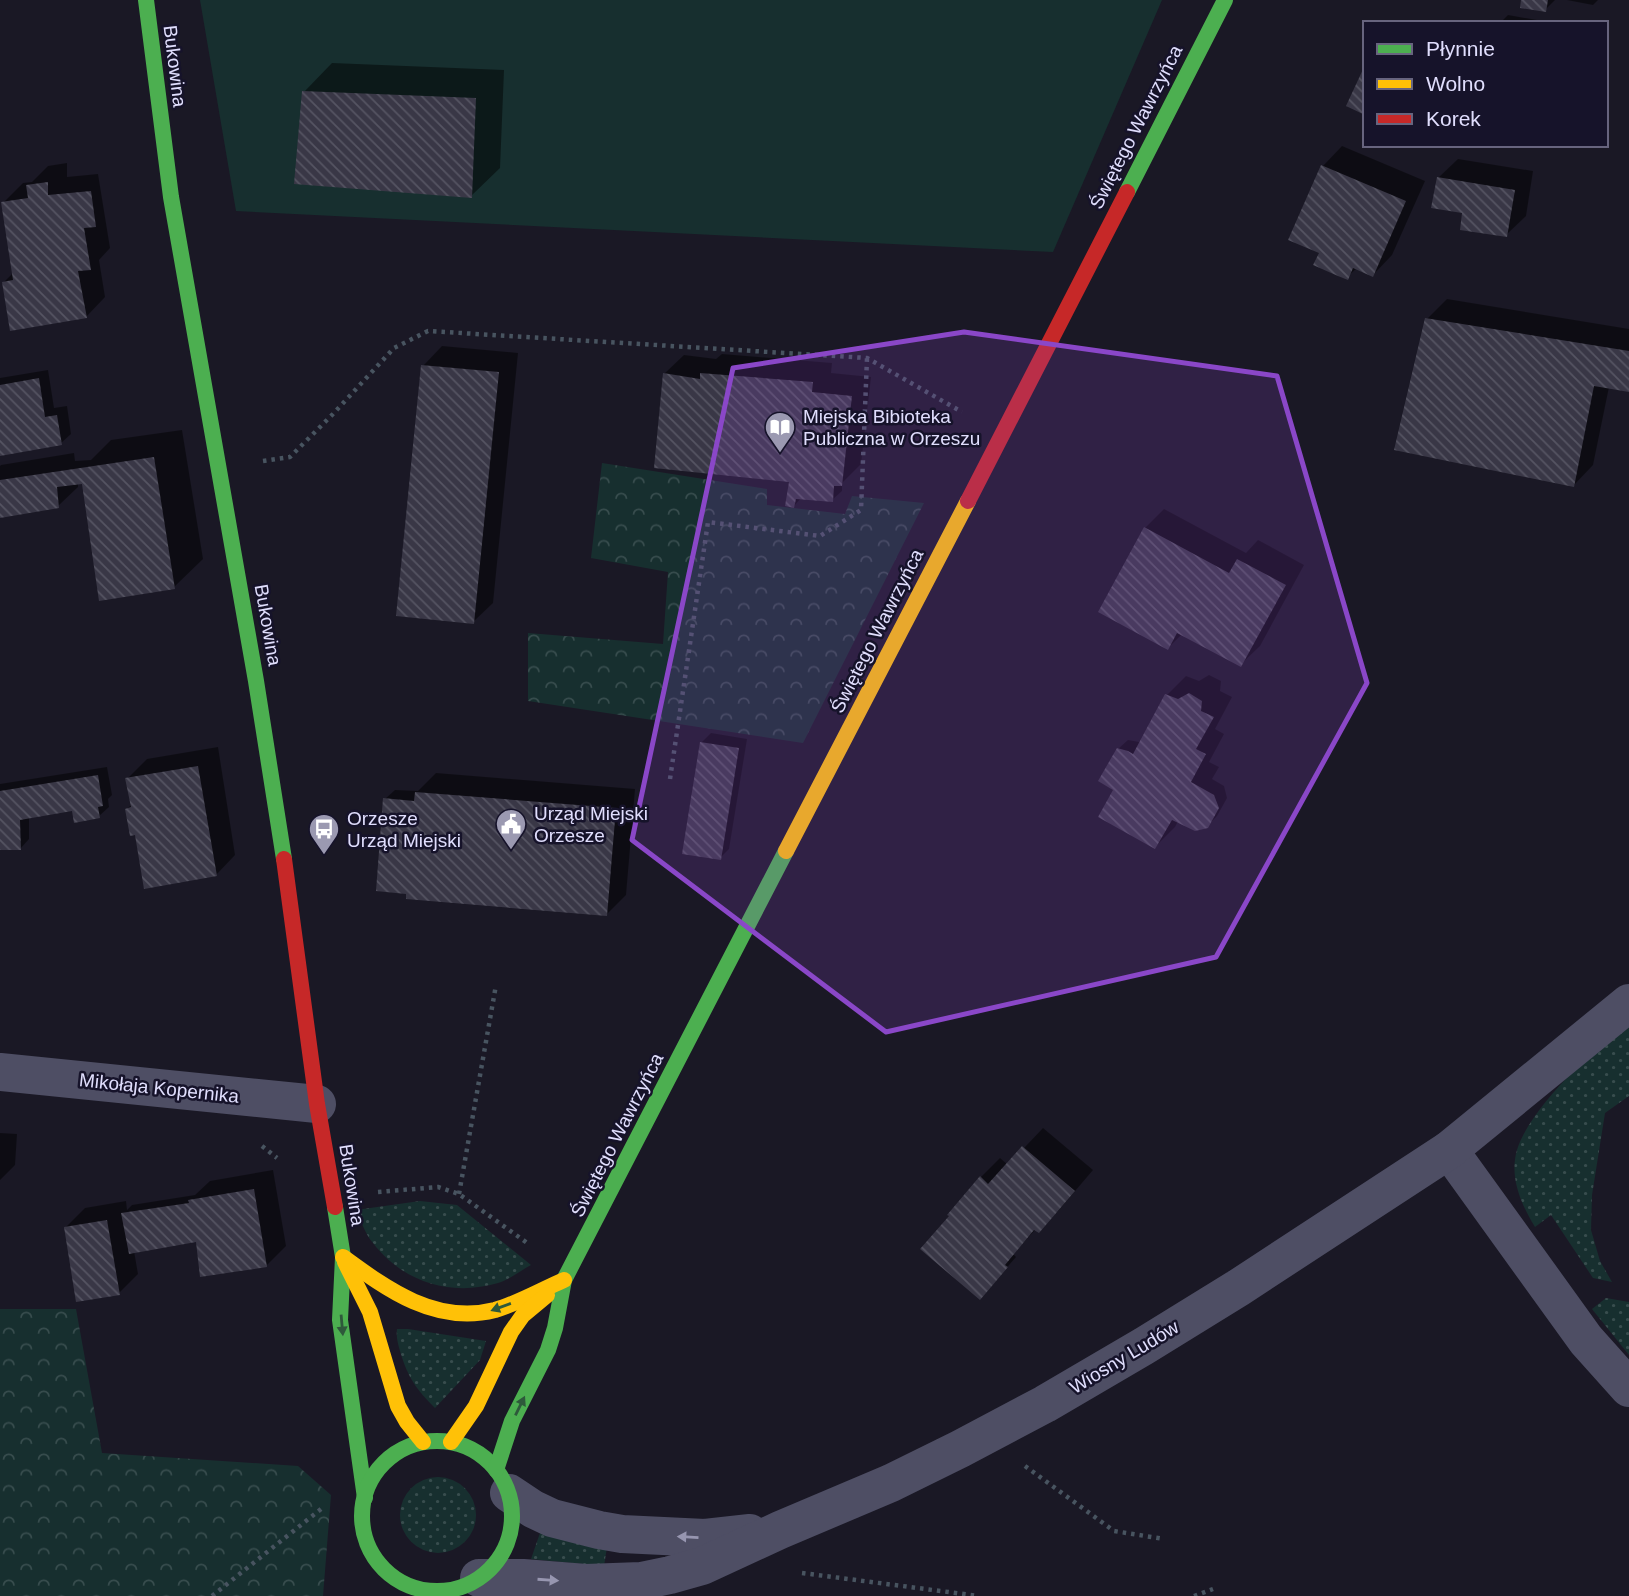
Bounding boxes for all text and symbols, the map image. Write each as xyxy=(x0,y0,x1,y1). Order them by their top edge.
legend xyxy=(1363,21,1608,147)
street label: Bukowina xyxy=(160,24,190,109)
text: Płynnie xyxy=(1426,37,1495,60)
street label: Świętego Wawrzyńca xyxy=(1086,41,1187,212)
text: Wolno xyxy=(1426,72,1485,95)
text: Korek xyxy=(1426,107,1481,130)
place label: Miejska Bibioteka Publiczna w Orzeszu xyxy=(803,406,980,449)
library icon: Miejska Bibioteka Publiczna w Orzeszu xyxy=(763,410,797,454)
street label: Świętego Wawrzyńca xyxy=(827,545,928,716)
street label: Bukowina xyxy=(251,583,286,668)
place label: Urząd Miejski Orzesze xyxy=(534,803,648,846)
public building icon: Urząd Miejski Orzesze xyxy=(494,807,528,851)
place label: Orzesze Urząd Miejski xyxy=(347,808,461,851)
bus stop icon: Orzesze Urząd Miejski xyxy=(307,812,341,856)
street label: Świętego Wawrzyńca xyxy=(567,1049,668,1220)
street label: Mikołaja Kopernika xyxy=(78,1069,240,1107)
street label: Bukowina xyxy=(335,1143,369,1228)
one-way arrow xyxy=(491,1301,512,1312)
one-way arrow xyxy=(337,1315,348,1337)
street label: Wiosny Ludów xyxy=(1066,1316,1183,1398)
one-way arrow xyxy=(514,1396,526,1416)
one-way arrow xyxy=(677,1532,699,1543)
one-way arrow xyxy=(537,1575,559,1586)

